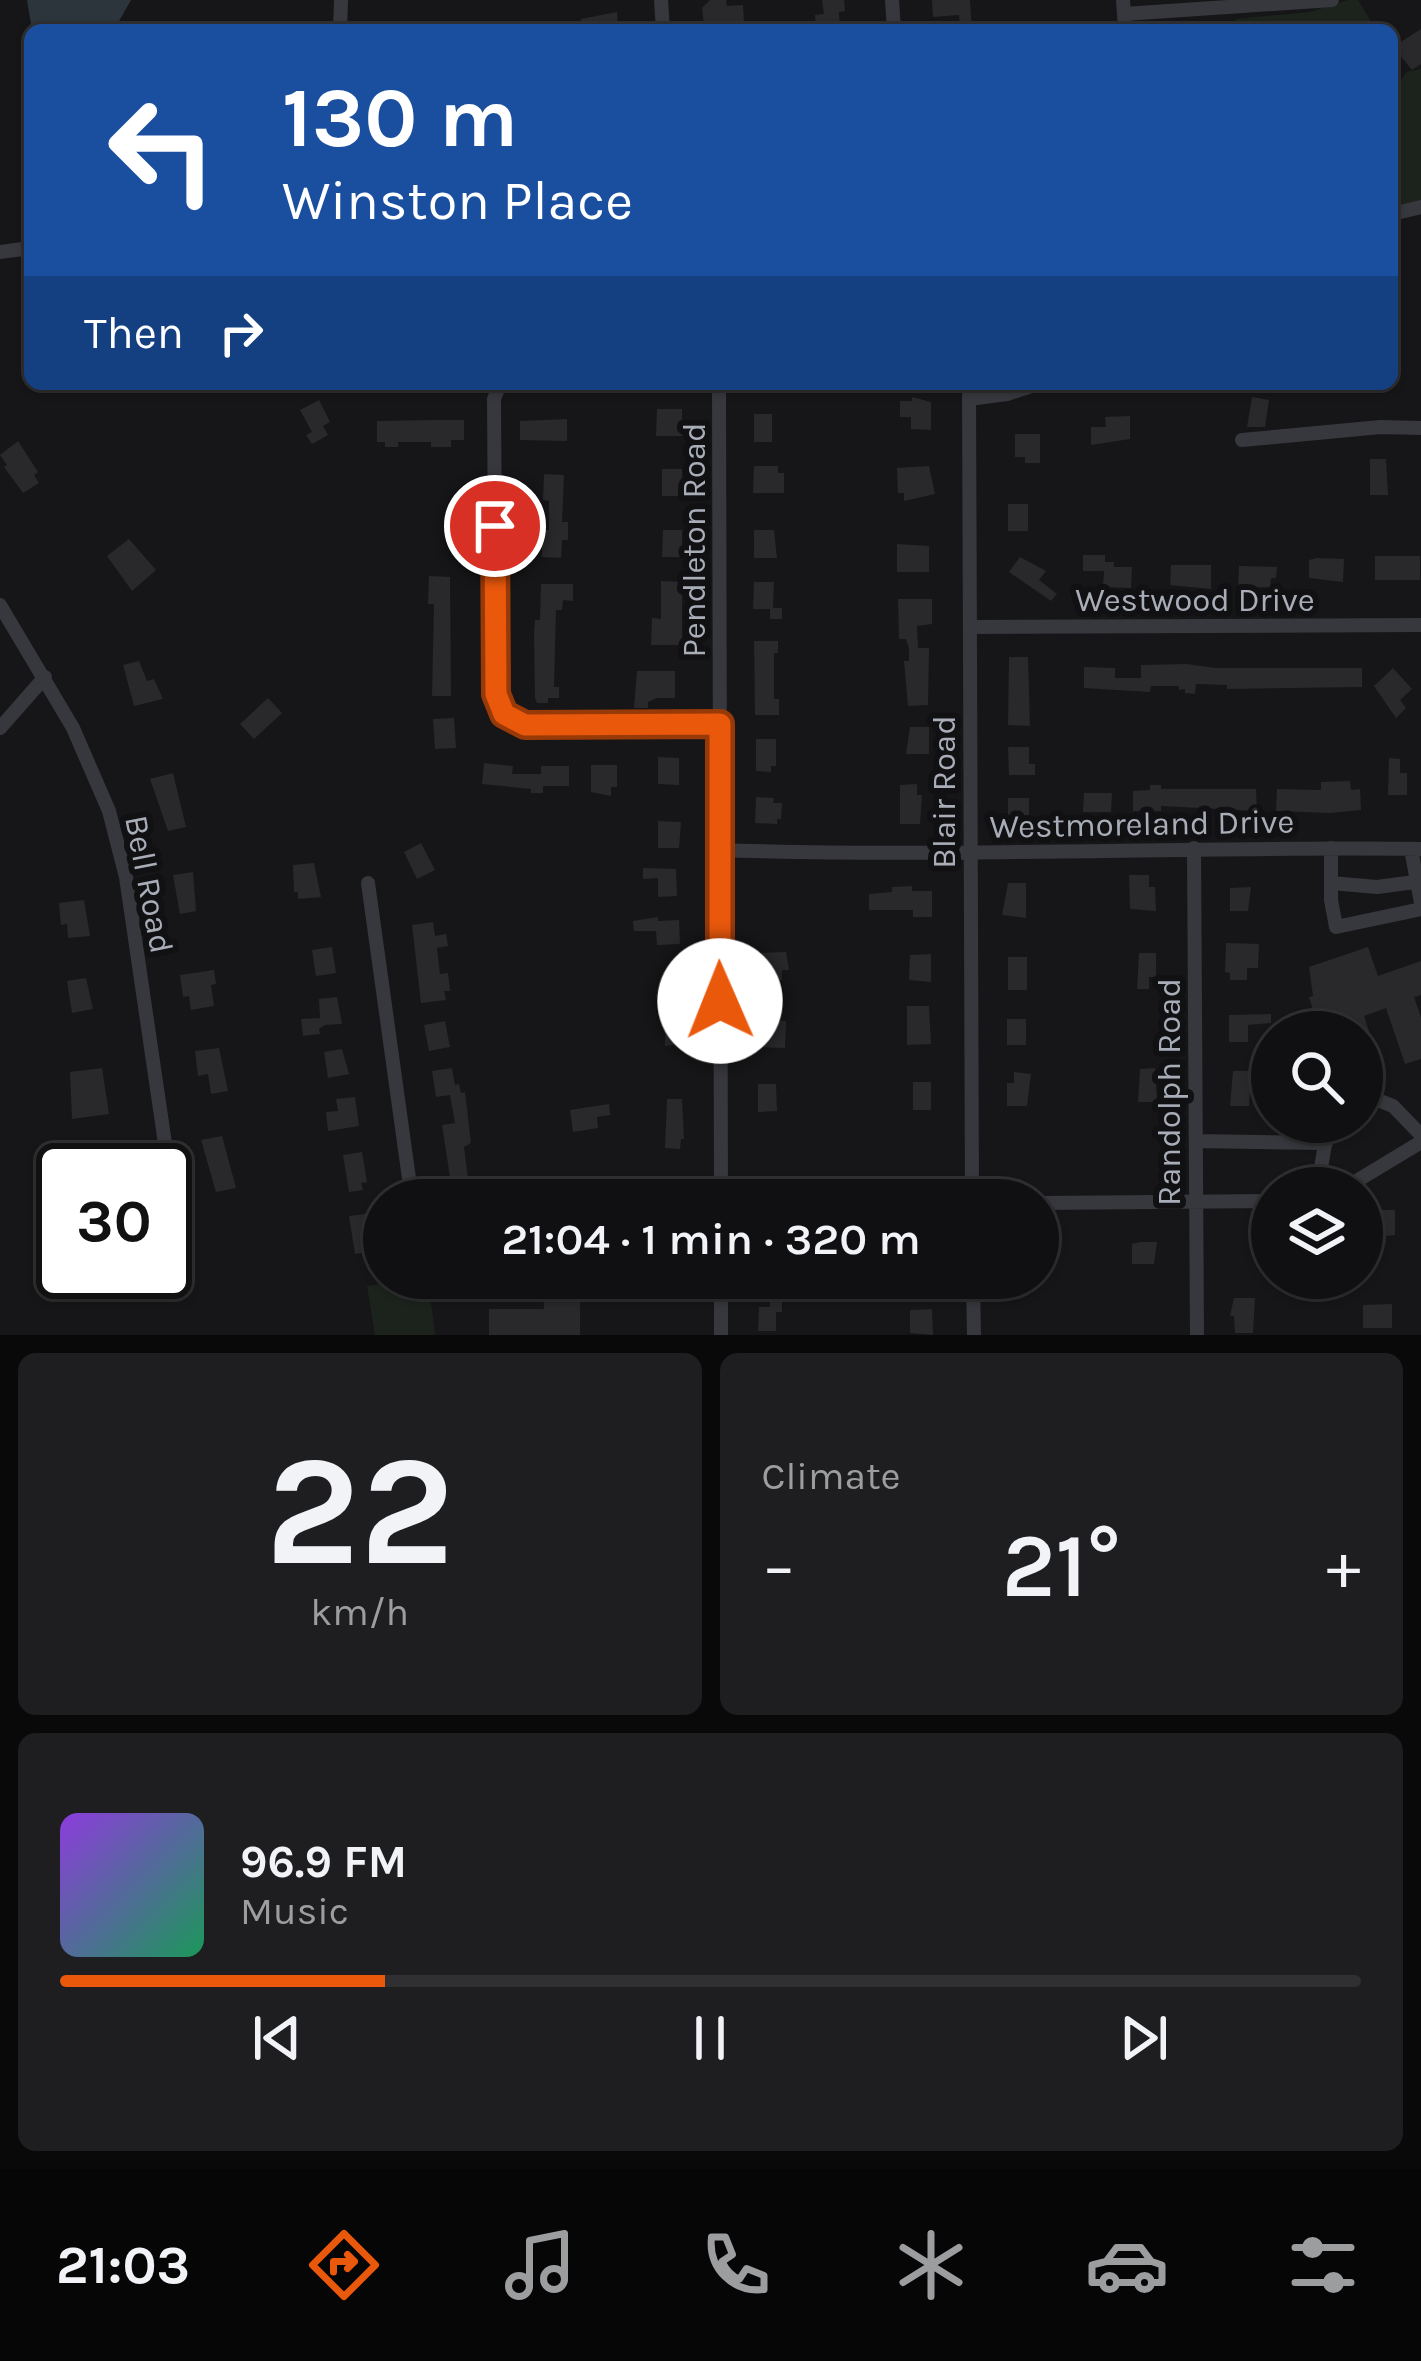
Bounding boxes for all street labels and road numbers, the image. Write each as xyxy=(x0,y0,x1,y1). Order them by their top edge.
street label: Pendleton Road xyxy=(675,422,713,658)
street label: Westwood Drive xyxy=(1075,581,1315,619)
street label: Blair Road xyxy=(925,715,963,869)
street label: Westmoreland Drive xyxy=(989,802,1295,846)
street label: Bell Road xyxy=(117,812,181,956)
street label: Randolph Road xyxy=(1150,978,1188,1206)

